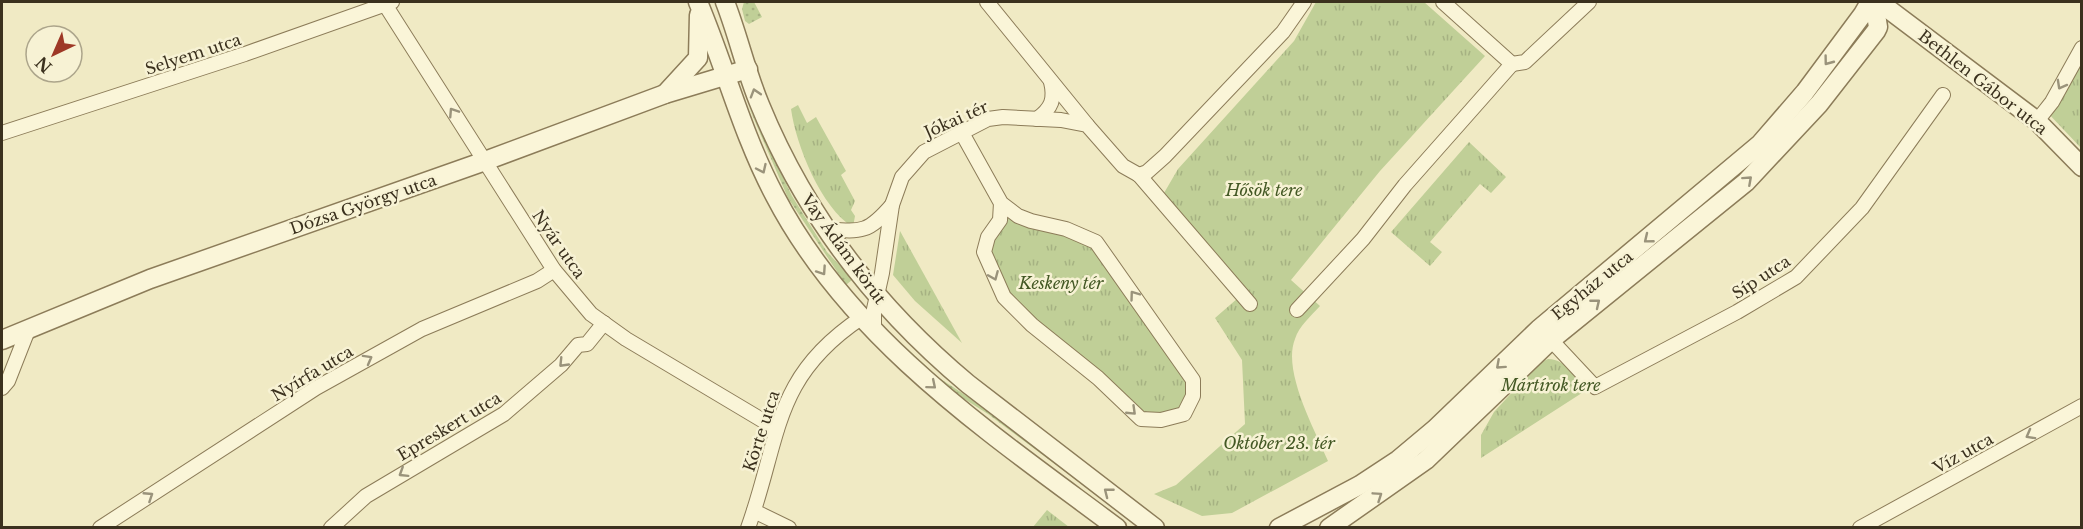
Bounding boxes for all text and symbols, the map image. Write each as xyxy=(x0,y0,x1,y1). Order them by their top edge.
north arrow xyxy=(24,24,84,84)
street label: Bethlen Gábor utca xyxy=(1915,25,2052,139)
street label: Selyem utca xyxy=(143,29,244,79)
text: N xyxy=(31,52,56,77)
one-way arrow xyxy=(1824,54,1835,65)
one-way arrow xyxy=(2057,79,2068,90)
one-way arrow xyxy=(750,88,762,99)
street label: Jókai tér xyxy=(919,96,991,143)
one-way arrow xyxy=(449,108,461,118)
one-way arrow xyxy=(754,162,766,173)
street label: Dózsa György utca xyxy=(287,169,439,238)
one-way arrow xyxy=(1741,176,1752,187)
park label: Hősök tere xyxy=(1225,180,1303,200)
street label: Vay Ádám körút xyxy=(797,189,891,308)
street label: Nyár utca xyxy=(528,206,590,282)
one-way arrow xyxy=(1644,231,1655,242)
street label: Egyház utca xyxy=(1547,246,1637,324)
street label: Síp utca xyxy=(1728,251,1794,303)
one-way arrow xyxy=(815,264,826,275)
one-way arrow xyxy=(987,269,999,280)
park label: Keskeny tér xyxy=(1018,273,1104,293)
one-way arrow xyxy=(1130,291,1141,302)
one-way arrow xyxy=(1590,300,1601,311)
street label: Nyírfa utca xyxy=(268,341,356,405)
one-way arrow xyxy=(362,355,372,366)
one-way arrow xyxy=(559,355,570,366)
one-way arrow xyxy=(1496,358,1506,369)
park label: Mártírok tere xyxy=(1500,375,1601,395)
one-way arrow xyxy=(925,378,936,389)
street label: Epreskert utca xyxy=(394,387,505,465)
street label: Körte utca xyxy=(738,388,784,474)
one-way arrow xyxy=(1125,403,1136,414)
street label: Víz utca xyxy=(1929,428,1997,478)
one-way arrow xyxy=(2026,428,2036,439)
park label: Október 23. tér xyxy=(1223,433,1335,453)
one-way arrow xyxy=(399,465,409,477)
one-way arrow xyxy=(1104,488,1115,499)
one-way arrow xyxy=(143,491,153,503)
one-way arrow xyxy=(1372,491,1382,503)

